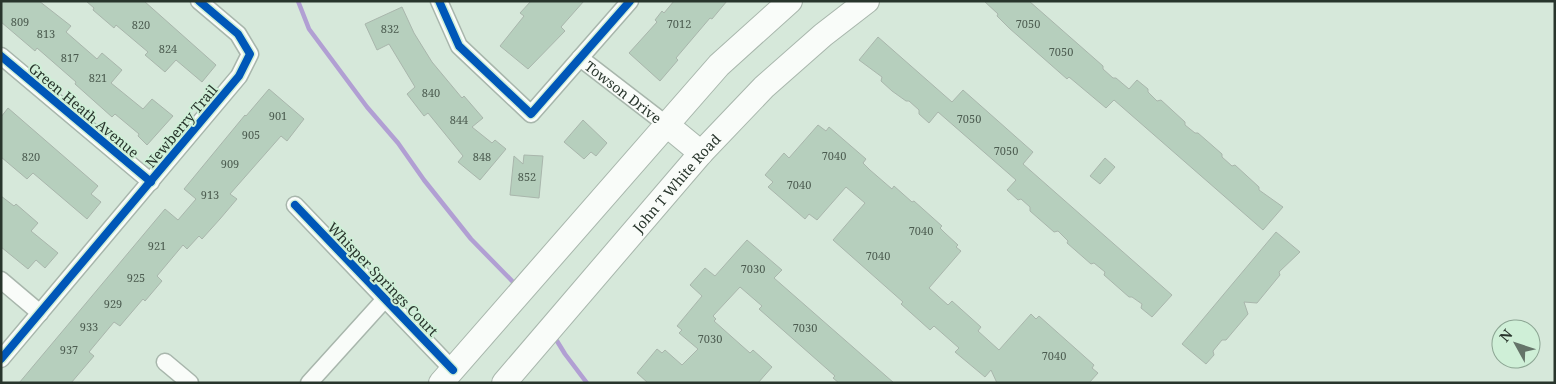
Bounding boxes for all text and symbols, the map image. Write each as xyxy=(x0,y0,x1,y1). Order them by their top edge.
house number: 809 xyxy=(11,14,29,29)
house number: 7012 xyxy=(667,16,691,31)
house number: 7050 xyxy=(1016,16,1040,31)
house number: 820 xyxy=(132,17,150,32)
house number: 832 xyxy=(381,21,399,36)
house number: 813 xyxy=(37,26,55,41)
house number: 824 xyxy=(159,41,177,56)
house number: 7050 xyxy=(1049,44,1073,59)
house number: 817 xyxy=(61,50,79,65)
street label: Towson Drive xyxy=(581,56,666,127)
street label: Green Heath Avenue xyxy=(25,58,143,162)
house number: 821 xyxy=(89,70,107,85)
street label: Newberry Trail xyxy=(141,80,222,171)
house number: 840 xyxy=(422,85,440,100)
house number: 901 xyxy=(269,108,287,123)
house number: 7050 xyxy=(957,111,981,126)
house number: 844 xyxy=(450,112,468,127)
house number: 905 xyxy=(242,127,260,142)
street label: John T White Road xyxy=(627,129,724,237)
house number: 7050 xyxy=(994,143,1018,158)
house number: 7040 xyxy=(822,148,846,163)
house number: 820 xyxy=(22,149,40,164)
house number: 848 xyxy=(473,149,491,164)
house number: 909 xyxy=(221,156,239,171)
house number: 852 xyxy=(518,169,536,184)
house number: 7040 xyxy=(787,177,811,192)
house number: 913 xyxy=(201,187,219,202)
street label: Whisper Springs Court xyxy=(324,218,443,340)
house number: 7040 xyxy=(909,223,933,238)
house number: 921 xyxy=(148,238,166,253)
house number: 7040 xyxy=(866,248,890,263)
house number: 7030 xyxy=(741,261,765,276)
house number: 925 xyxy=(127,270,145,285)
house number: 929 xyxy=(104,296,122,311)
house number: 933 xyxy=(80,319,98,334)
north arrow xyxy=(1491,319,1541,369)
house number: 7030 xyxy=(793,320,817,335)
text: N xyxy=(1495,325,1516,346)
house number: 7030 xyxy=(698,331,722,346)
house number: 937 xyxy=(60,342,78,357)
house number: 7040 xyxy=(1042,348,1066,363)

